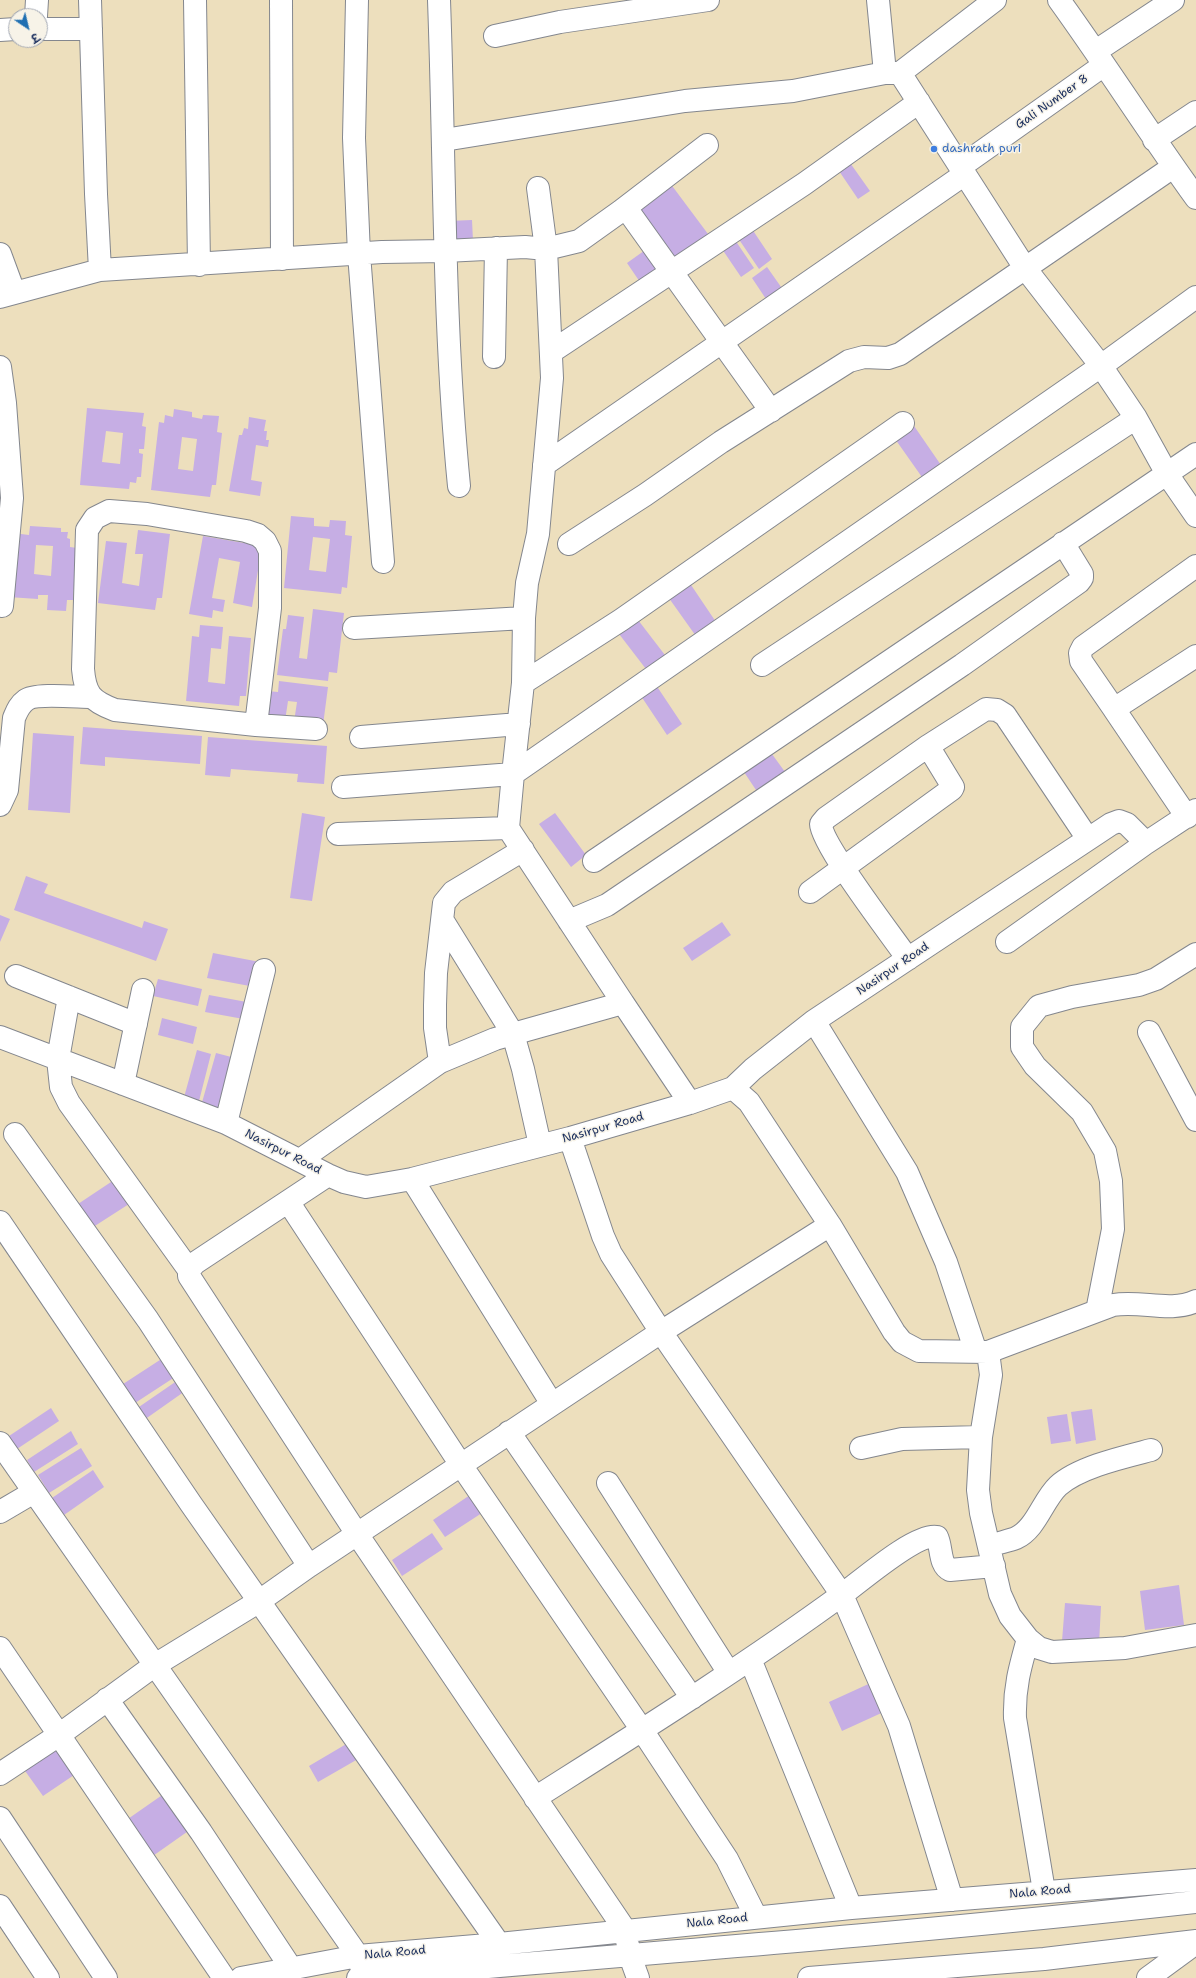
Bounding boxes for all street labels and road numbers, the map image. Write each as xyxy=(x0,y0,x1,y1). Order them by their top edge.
street label: Gali Number 8 xyxy=(1013,72,1091,132)
street label: Nasirpur Road xyxy=(854,939,932,999)
street label: Nasirpur Road xyxy=(561,1109,645,1147)
street label: Nasirpur Road xyxy=(242,1126,324,1178)
street label: Nala Road xyxy=(1009,1882,1071,1902)
street label: Nala Road xyxy=(686,1911,748,1931)
street label: Nala Road xyxy=(364,1943,426,1963)

